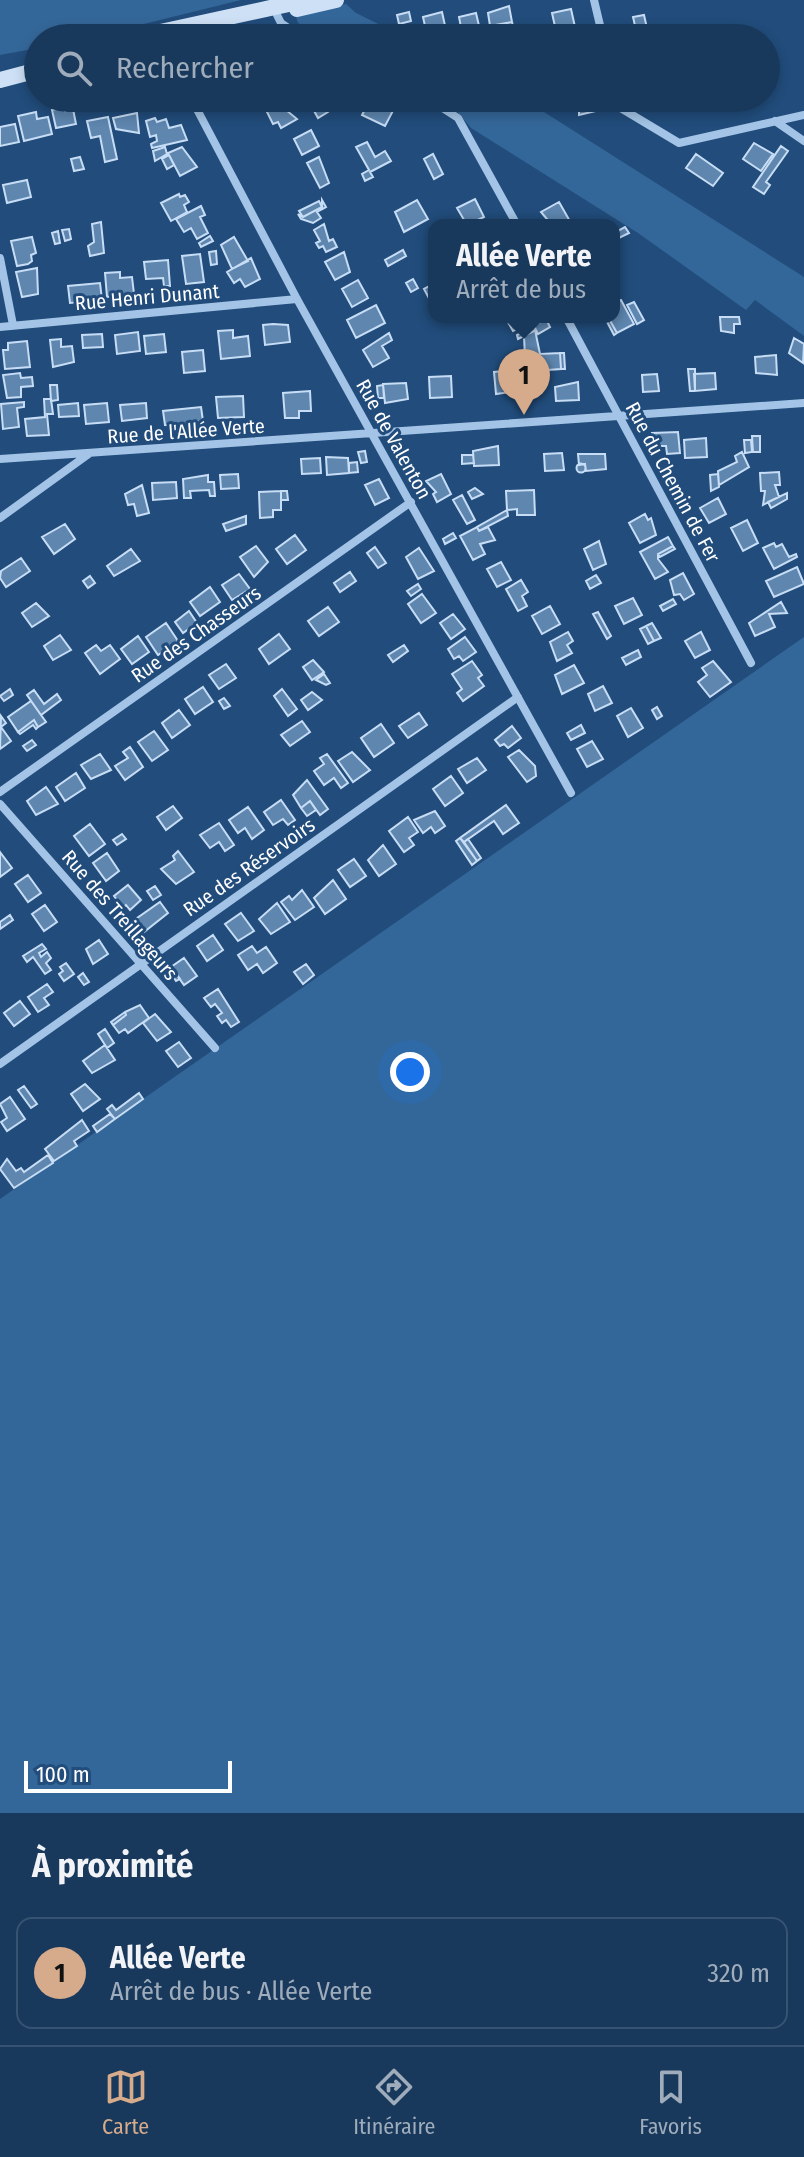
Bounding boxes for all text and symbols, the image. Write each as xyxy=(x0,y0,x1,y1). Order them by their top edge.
search box xyxy=(24,24,780,112)
icon: search xyxy=(52,46,96,90)
text: Rechercher xyxy=(116,50,254,86)
popup xyxy=(428,219,620,323)
text: Allée Verte xyxy=(456,238,592,274)
text: Arrêt de bus xyxy=(456,274,586,305)
street label: Rue Henri Dunant xyxy=(74,279,221,315)
pin: 1 xyxy=(498,349,550,415)
street label: Rue de Valenton xyxy=(351,375,437,503)
street label: Rue du Chemin de Fer xyxy=(621,398,725,566)
street label: Rue de l'Allée Verte xyxy=(106,414,266,448)
street label: Rue des Chasseurs xyxy=(127,580,265,688)
street label: Rue des Réservoirs xyxy=(179,813,319,921)
street label: Rue des Treillageurs xyxy=(57,845,183,985)
your location xyxy=(390,1052,430,1092)
scale bar xyxy=(24,1757,232,1793)
text: 100 m xyxy=(36,1761,90,1788)
text: À proximité xyxy=(32,1845,193,1886)
text: Allée Verte xyxy=(110,1940,246,1976)
text: 1 xyxy=(55,1958,66,1989)
text: 320 m xyxy=(707,1958,770,1989)
text: Arrêt de bus · Allée Verte xyxy=(110,1976,372,2007)
tab: Carte xyxy=(102,2065,149,2140)
tab: Itinéraire xyxy=(353,2065,435,2140)
tab: Favoris xyxy=(639,2065,702,2140)

